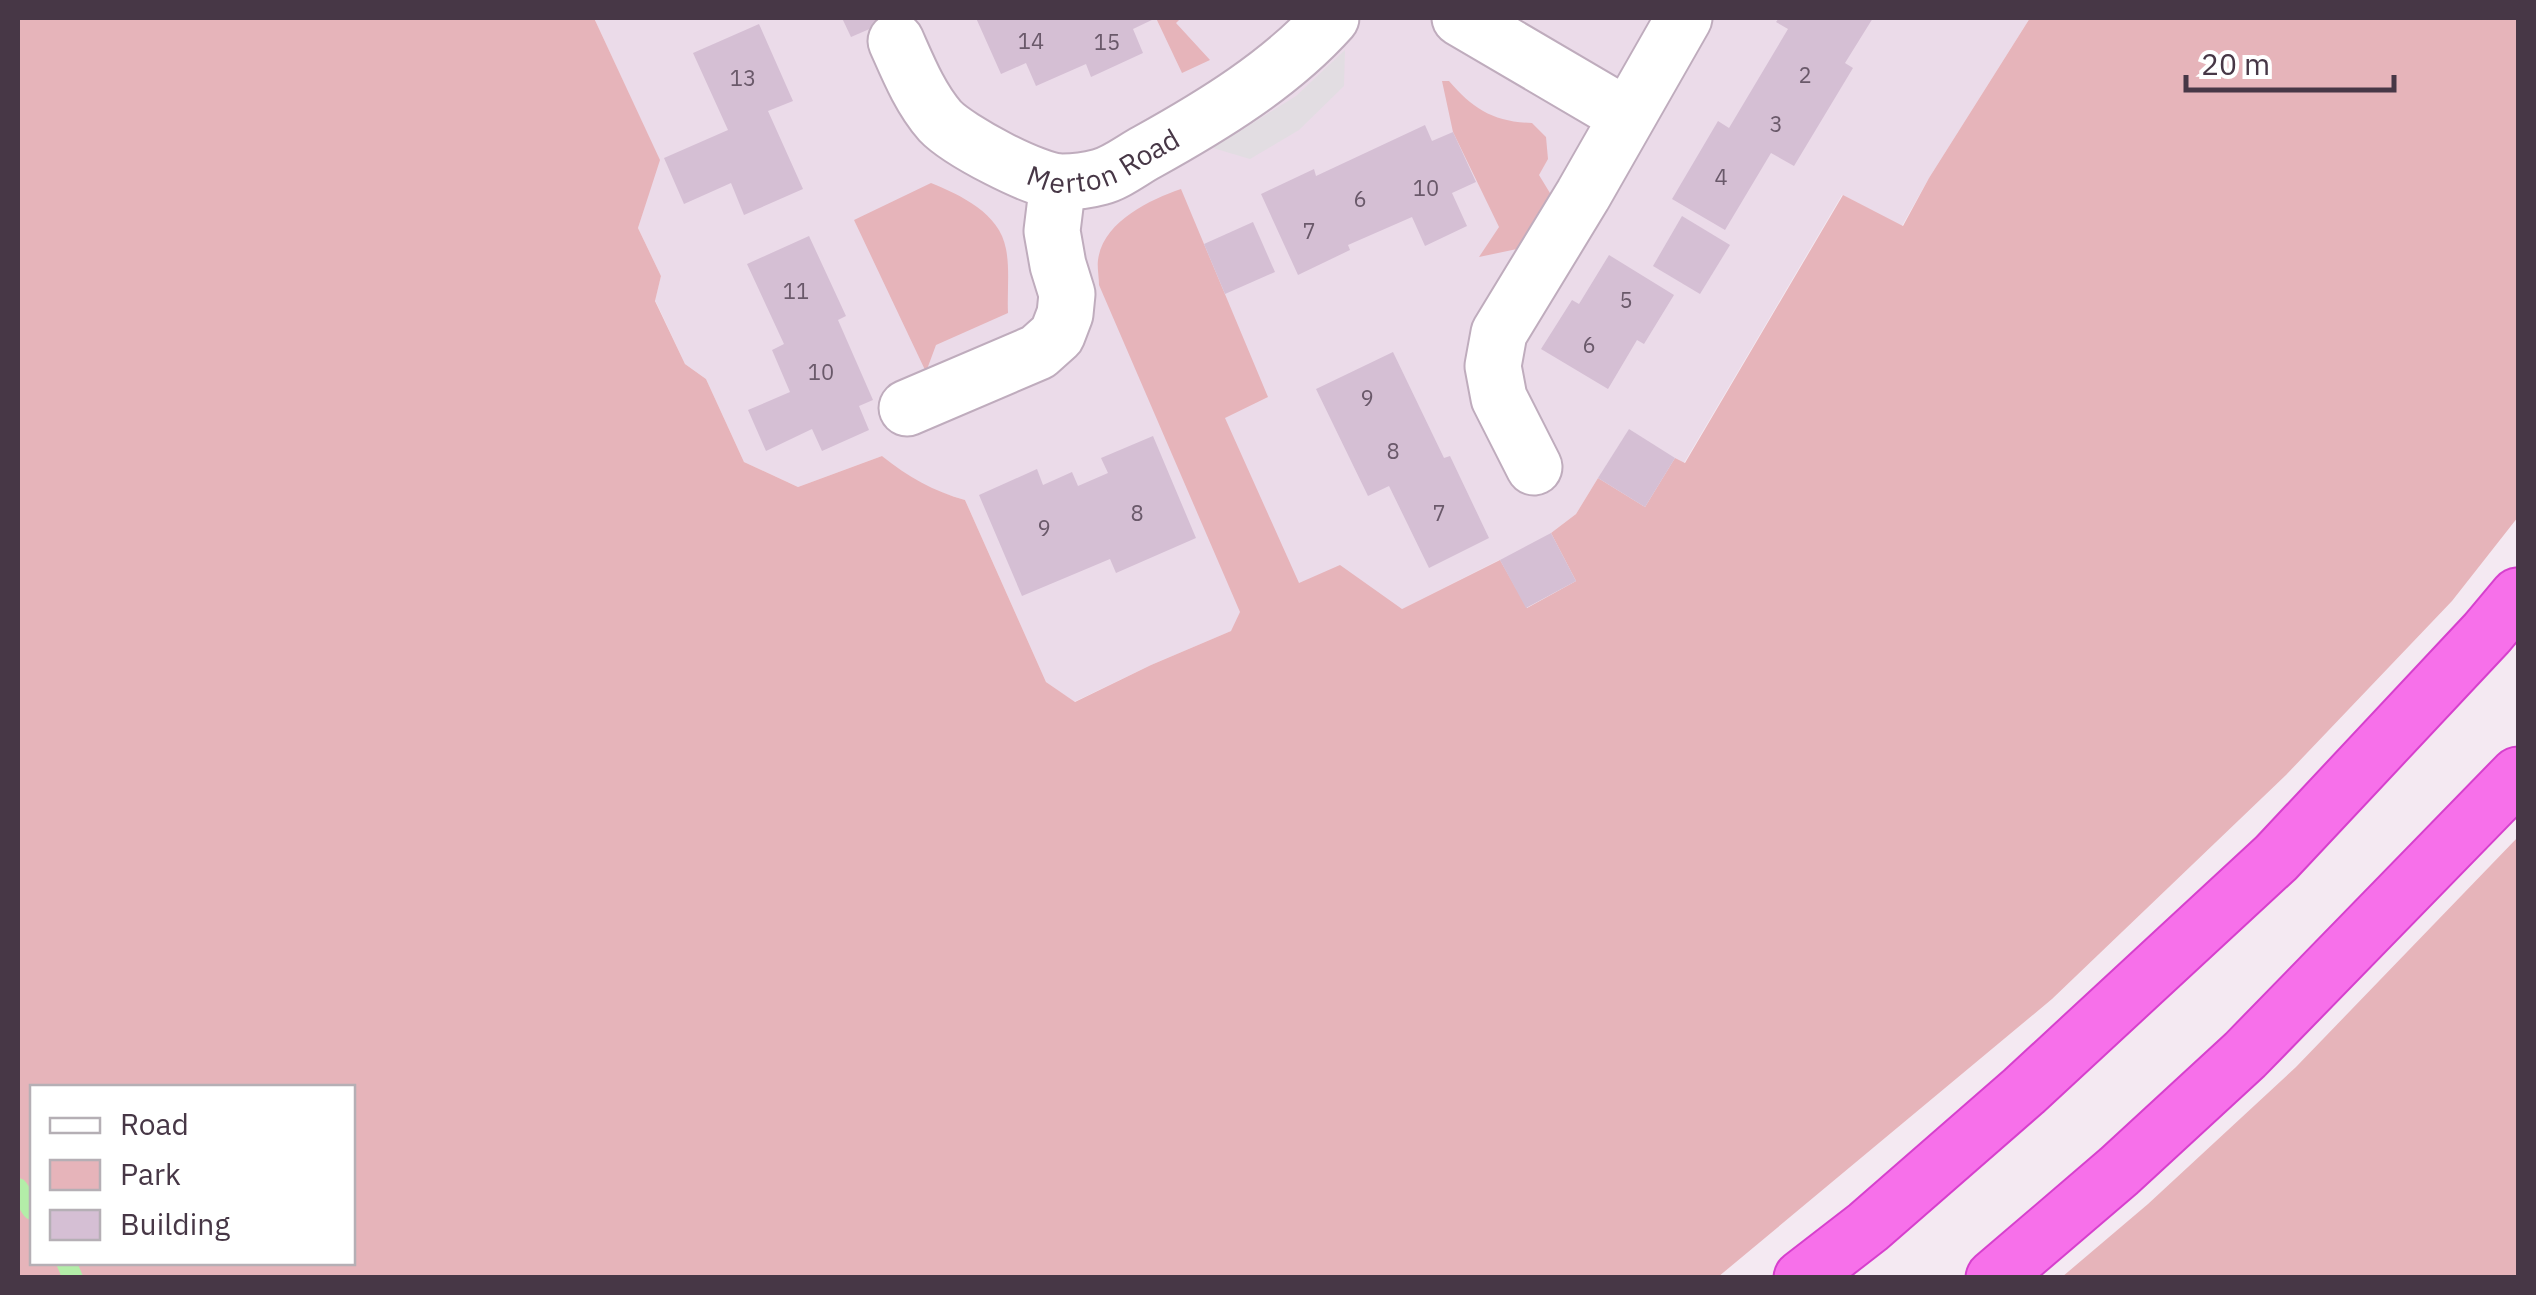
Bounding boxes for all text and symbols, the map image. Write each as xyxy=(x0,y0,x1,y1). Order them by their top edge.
house number: 14 xyxy=(1018,26,1044,55)
house number: 15 xyxy=(1094,27,1120,56)
scale bar xyxy=(2186,30,2394,92)
text: 20 m xyxy=(2201,44,2270,83)
house number: 2 xyxy=(1798,60,1812,89)
house number: 13 xyxy=(730,63,756,92)
house number: 3 xyxy=(1769,109,1783,138)
street label: Merton Road xyxy=(1022,119,1186,201)
house number: 4 xyxy=(1714,162,1728,191)
house number: 10 xyxy=(1413,173,1439,202)
house number: 6 xyxy=(1353,184,1367,213)
house number: 7 xyxy=(1302,216,1316,245)
house number: 11 xyxy=(783,276,809,305)
house number: 5 xyxy=(1619,285,1633,314)
house number: 6 xyxy=(1582,330,1596,359)
house number: 10 xyxy=(808,357,834,386)
house number: 9 xyxy=(1360,383,1374,412)
house number: 8 xyxy=(1386,436,1400,465)
house number: 8 xyxy=(1130,498,1144,527)
house number: 7 xyxy=(1432,498,1446,527)
house number: 9 xyxy=(1037,513,1051,542)
legend xyxy=(30,1085,355,1265)
text: Road xyxy=(120,1104,189,1143)
text: Park xyxy=(120,1154,181,1193)
text: Building xyxy=(120,1204,230,1243)

